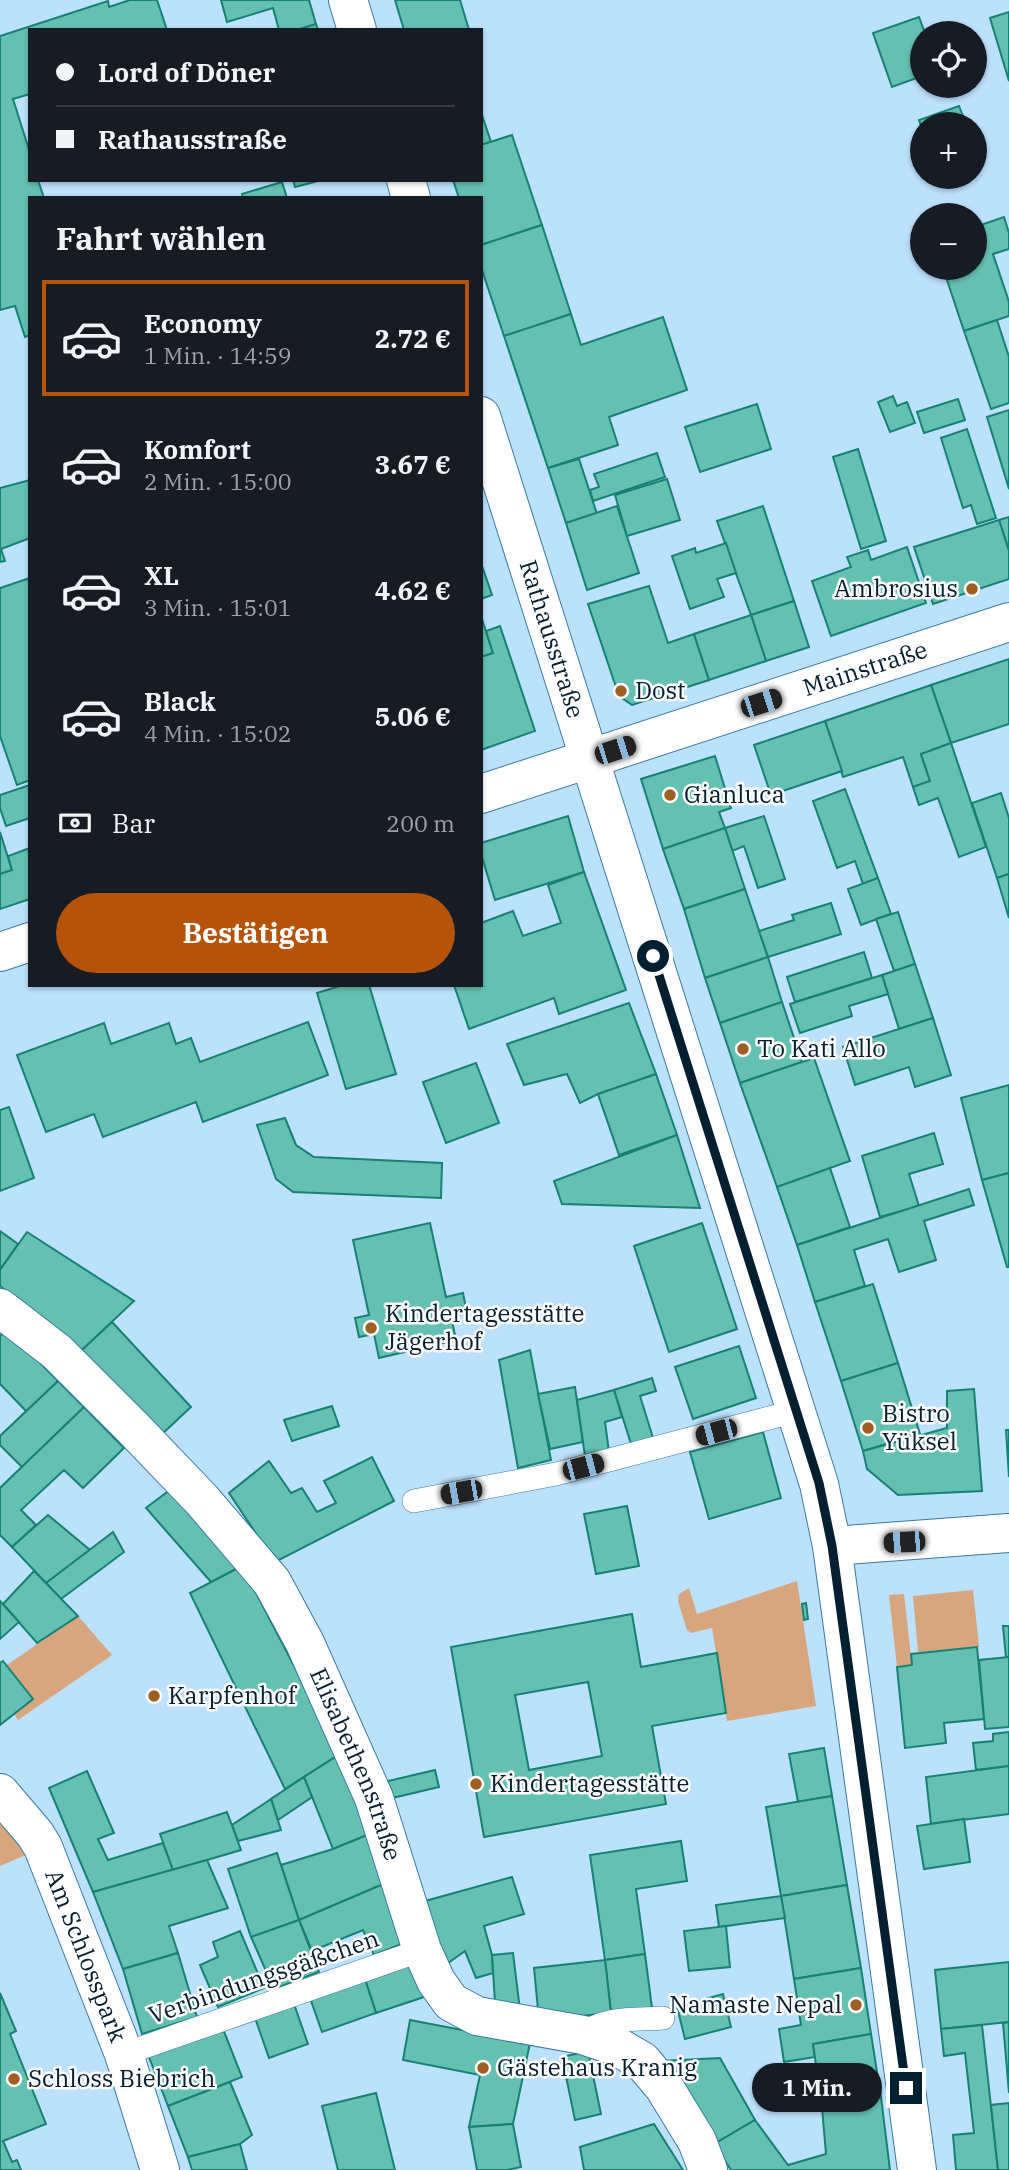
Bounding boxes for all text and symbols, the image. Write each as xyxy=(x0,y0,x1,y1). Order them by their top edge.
map controls xyxy=(910,21,987,280)
button: locate xyxy=(910,21,987,98)
text: Lord of Döner xyxy=(98,55,275,89)
button: + xyxy=(910,112,987,189)
text: Rathausstraße xyxy=(98,122,287,156)
button: − xyxy=(910,203,987,280)
text: Fahrt wählen xyxy=(56,217,266,259)
text: Economy xyxy=(144,306,262,340)
icon: car xyxy=(60,307,123,370)
text: 2.72 € xyxy=(375,321,451,355)
text: 1 Min. · 14:59 xyxy=(144,340,291,370)
text: Komfort xyxy=(144,432,251,466)
icon: car xyxy=(60,433,123,496)
text: 3.67 € xyxy=(375,447,451,481)
text: 2 Min. · 15:00 xyxy=(144,466,291,496)
street label: Rathausstraße xyxy=(513,556,593,722)
text: XL xyxy=(144,558,179,592)
icon: car xyxy=(60,559,123,622)
place label: Ambrosius xyxy=(834,572,958,604)
text: 4.62 € xyxy=(375,573,451,607)
marker: Ambrosius xyxy=(964,581,980,597)
text: 3 Min. · 15:01 xyxy=(144,592,291,622)
street label: Mainstraße xyxy=(799,633,931,703)
place label: Dost xyxy=(635,674,686,706)
marker: Dost xyxy=(613,683,629,699)
text: Black xyxy=(144,684,216,718)
icon: car xyxy=(60,685,123,748)
car xyxy=(738,687,785,719)
text: 5.06 € xyxy=(375,699,451,733)
text: 4 Min. · 15:02 xyxy=(144,718,291,748)
car xyxy=(592,734,639,766)
place label: Gianluca xyxy=(684,778,785,810)
marker: Gianluca xyxy=(662,787,678,803)
icon: cash xyxy=(56,804,94,842)
text: Bar xyxy=(112,806,155,840)
text: 200 m xyxy=(386,808,455,838)
button: Bestätigen xyxy=(56,893,455,973)
route start xyxy=(637,940,669,972)
place label: To Kati Allo xyxy=(757,1032,886,1064)
marker: To Kati Allo xyxy=(735,1041,751,1057)
place label: Kindertagesstätte Jägerhof xyxy=(385,1297,584,1357)
marker: Kindertagesstätte Jägerhof xyxy=(363,1320,379,1336)
place label: Bistro Yüksel xyxy=(882,1397,957,1457)
car xyxy=(693,1416,740,1448)
marker: Bistro Yüksel xyxy=(860,1420,876,1436)
car xyxy=(560,1451,607,1483)
car xyxy=(439,1478,484,1506)
car xyxy=(883,1530,926,1554)
street label: Elisabethenstraße xyxy=(303,1662,410,1864)
place label: Karpfenhof xyxy=(168,1679,298,1711)
marker: Karpfenhof xyxy=(146,1688,162,1704)
place label: Kindertagesstätte xyxy=(490,1767,689,1799)
marker: Kindertagesstätte xyxy=(468,1776,484,1792)
street label: Am Schlosspark xyxy=(38,1864,135,2047)
street label: Verbindungsgäßchen xyxy=(144,1922,383,2031)
place label: Namaste Nepal xyxy=(669,1988,842,2020)
marker: Namaste Nepal xyxy=(848,1997,864,2013)
place label: Gästehaus Kranig xyxy=(497,2051,697,2083)
marker: Gästehaus Kranig xyxy=(475,2060,491,2076)
place label: Schloss Biebrich xyxy=(28,2062,215,2094)
callout: 1 Min. xyxy=(752,2064,881,2112)
marker: Schloss Biebrich xyxy=(6,2071,22,2087)
text: 1 Min. xyxy=(782,2072,852,2102)
route end xyxy=(890,2072,922,2104)

